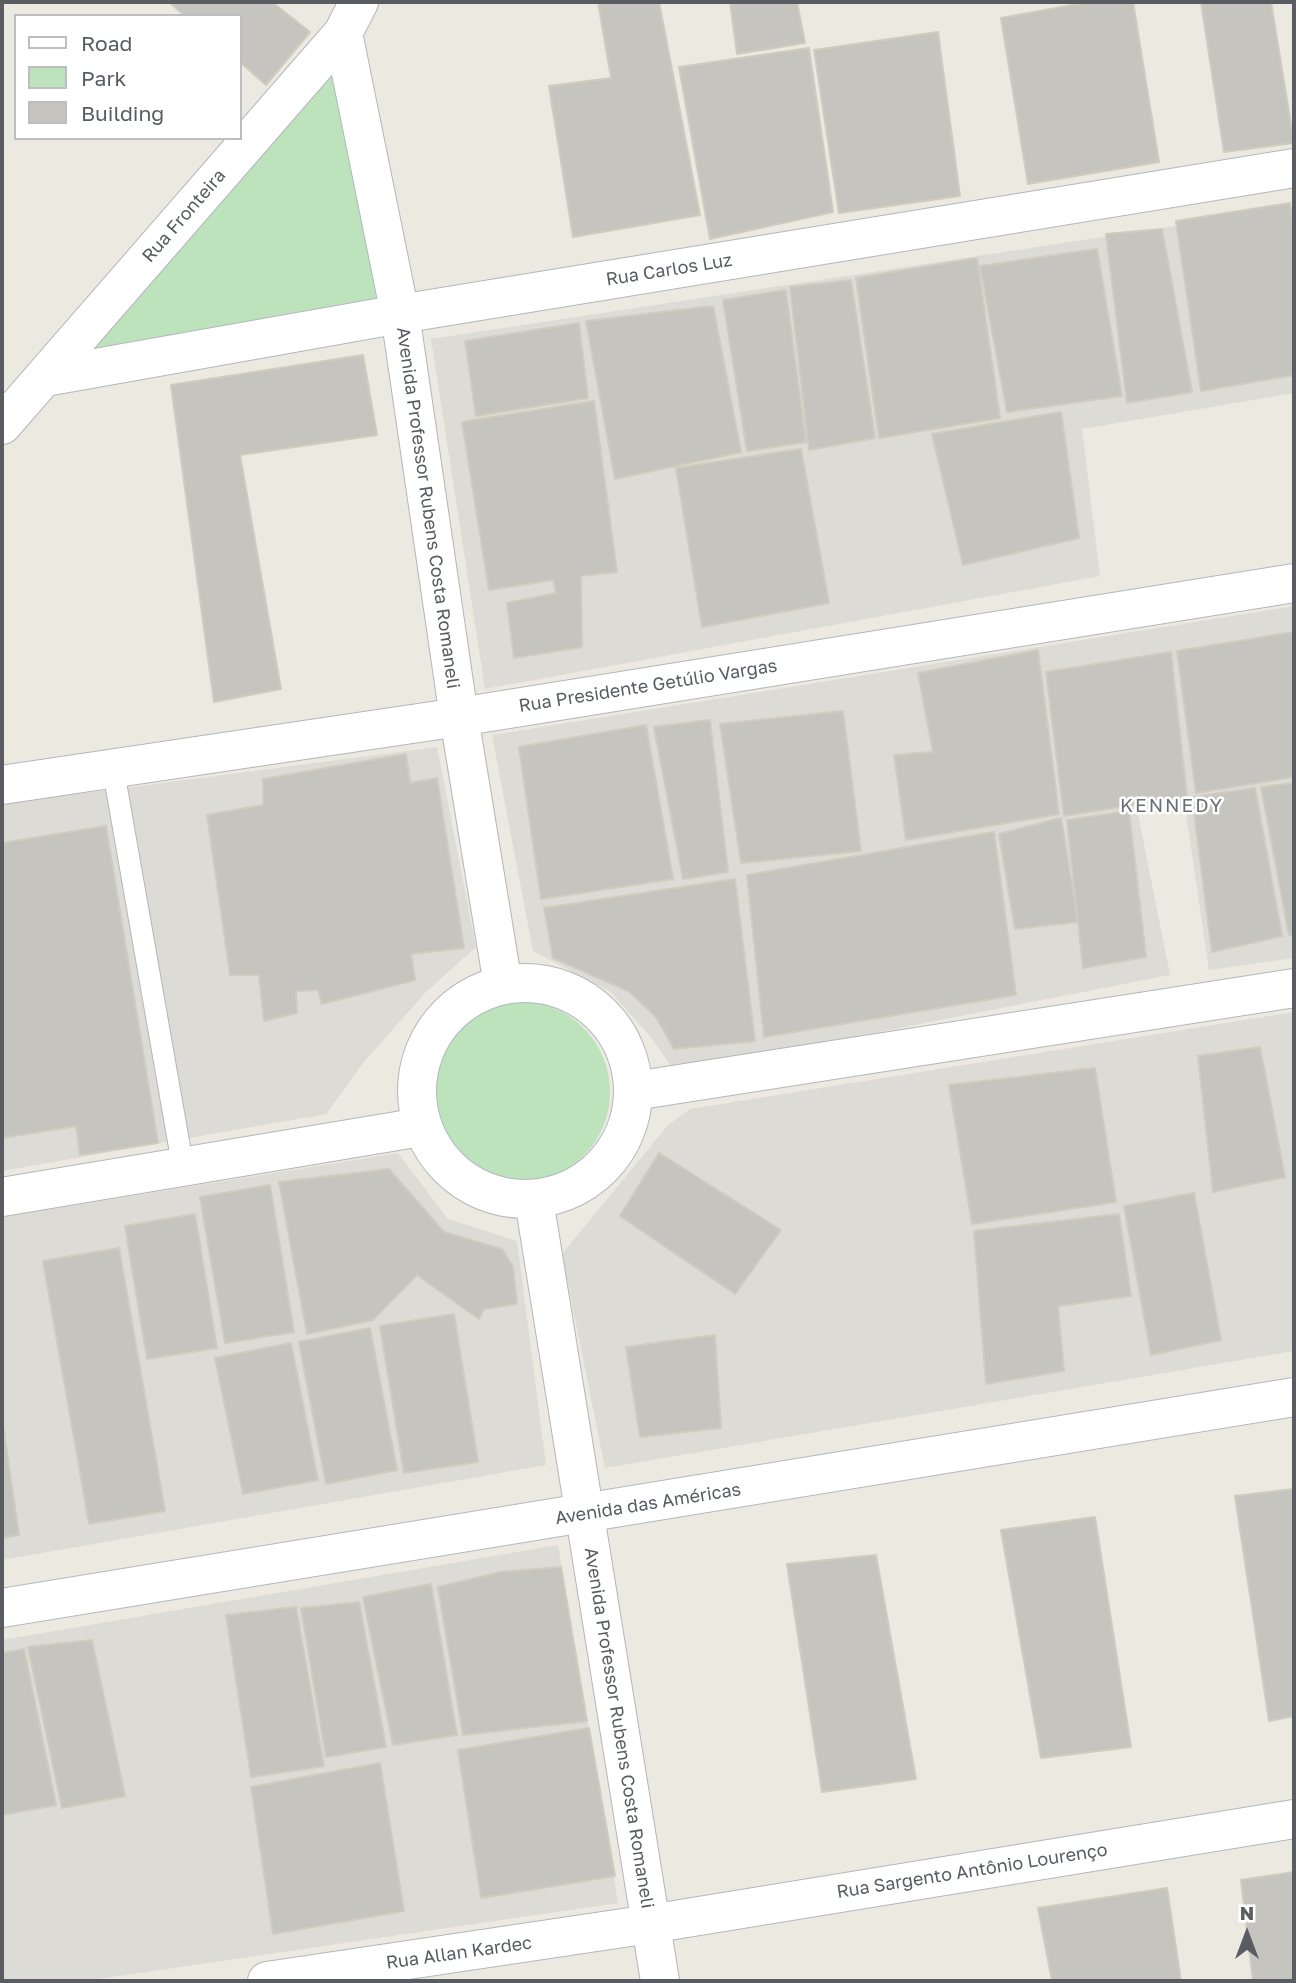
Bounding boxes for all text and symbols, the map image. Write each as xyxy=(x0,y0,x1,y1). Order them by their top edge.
legend xyxy=(14,14,242,140)
text: Road xyxy=(81,30,132,56)
text: Park xyxy=(81,65,126,91)
text: Building xyxy=(81,100,164,126)
street label: Rua Fronteira xyxy=(138,165,230,267)
street label: Rua Carlos Luz xyxy=(604,249,734,291)
street label: Avenida Professor Rubens Costa Romaneli xyxy=(392,326,464,690)
street label: Rua Presidente Getúlio Vargas xyxy=(517,655,779,717)
district label: KENNEDY xyxy=(1121,795,1223,817)
street label: Avenida das Américas xyxy=(554,1479,742,1529)
street label: Avenida Professor Rubens Costa Romaneli xyxy=(580,1546,658,1910)
street label: Rua Sargento Antônio Lourenço xyxy=(835,1839,1109,1903)
north arrow xyxy=(1212,1899,1282,1969)
text: N xyxy=(1240,1901,1254,1924)
street label: Rua Allan Kardec xyxy=(385,1932,533,1974)

